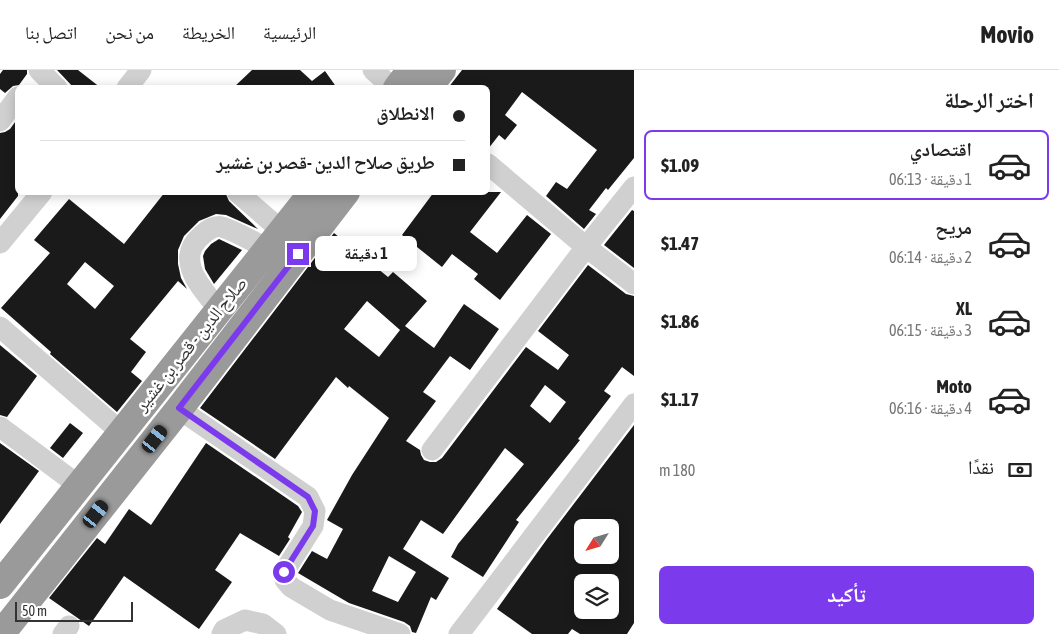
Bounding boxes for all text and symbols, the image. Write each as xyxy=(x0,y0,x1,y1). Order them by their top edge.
text: Movio xyxy=(980,21,1034,48)
text: اتصل بنا xyxy=(25,22,77,43)
text: من نحن xyxy=(105,22,154,43)
text: الخريطة xyxy=(182,22,235,43)
text: الرئيسية xyxy=(263,22,316,43)
text: اختر الرحلة xyxy=(944,87,1034,113)
text: الانطلاق xyxy=(376,102,435,124)
text: اقتصادي xyxy=(910,138,972,160)
icon: car xyxy=(987,143,1032,188)
text: طريق صلاح الدين -قصر بن غشير xyxy=(216,151,435,173)
text: $1.09 xyxy=(661,154,699,176)
text: 1 دقيقة · 06:13 xyxy=(889,170,972,188)
text: مريح xyxy=(935,216,972,238)
icon: car xyxy=(987,221,1032,266)
text: $1.47 xyxy=(661,232,699,254)
callout: 1 دقيقة xyxy=(316,236,418,272)
route end xyxy=(287,243,309,265)
text: 1 دقيقة xyxy=(344,244,388,262)
text: 2 دقيقة · 06:14 xyxy=(889,248,972,266)
street label: صلاح الدين - قصر بن غشير xyxy=(130,273,253,417)
text: XL xyxy=(956,297,972,319)
icon: car xyxy=(987,299,1032,344)
text: $1.86 xyxy=(661,310,699,332)
text: 3 دقيقة · 06:15 xyxy=(889,321,972,339)
text: Moto xyxy=(936,375,972,397)
icon: car xyxy=(987,377,1032,422)
text: $1.17 xyxy=(661,388,699,410)
text: 4 دقيقة · 06:16 xyxy=(889,399,972,417)
car xyxy=(139,423,170,455)
text: نقدًا xyxy=(968,456,994,478)
icon: cash xyxy=(1006,456,1034,484)
text: 180 m xyxy=(659,461,695,479)
car xyxy=(80,498,111,530)
north arrow xyxy=(574,519,619,564)
map controls xyxy=(574,519,619,619)
route start xyxy=(273,561,295,583)
button: تأكيد xyxy=(659,566,1034,624)
button: layers xyxy=(574,574,619,619)
scale bar xyxy=(15,599,132,622)
text: 50 m xyxy=(22,603,47,619)

